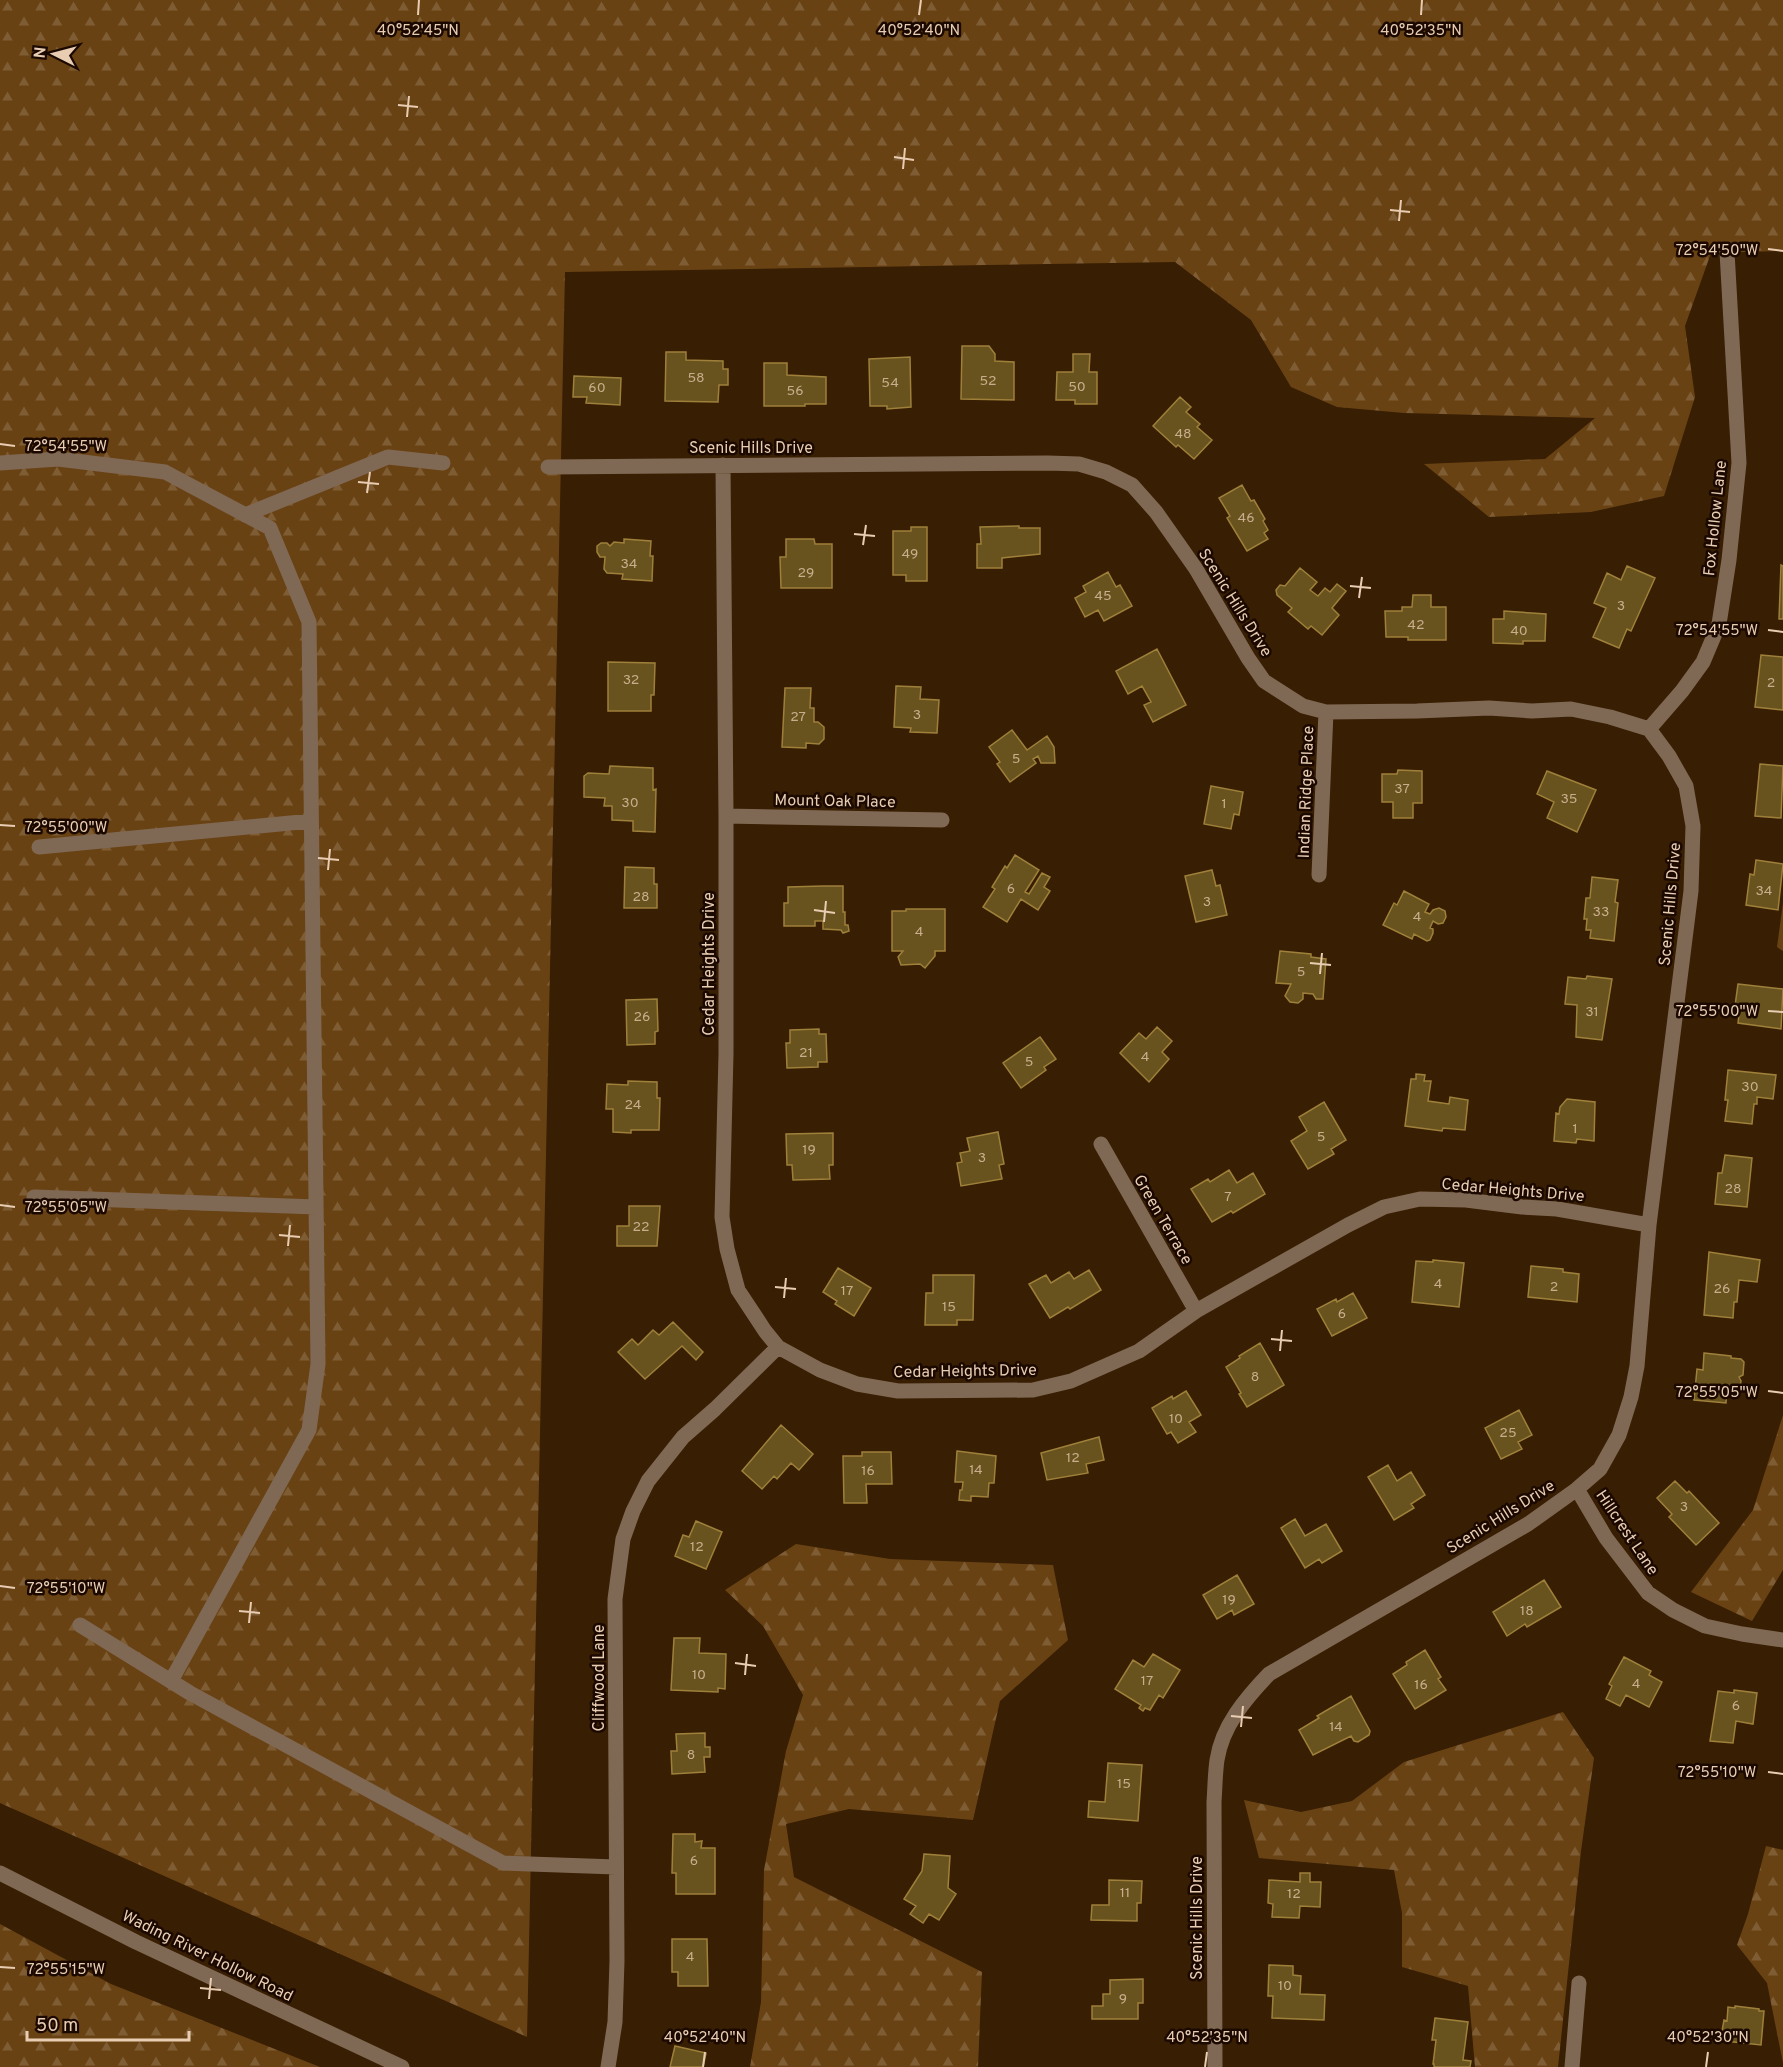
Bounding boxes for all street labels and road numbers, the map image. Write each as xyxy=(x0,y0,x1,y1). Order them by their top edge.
street label: Scenic Hills Drive xyxy=(689,439,813,459)
street label: Fox Hollow Lane xyxy=(1700,459,1732,577)
street label: Scenic Hills Drive xyxy=(1193,545,1276,661)
street label: Indian Ridge Place xyxy=(1295,725,1319,859)
street label: Mount Oak Place xyxy=(774,791,896,813)
street label: Scenic Hills Drive xyxy=(1656,842,1686,967)
street label: Cedar Heights Drive xyxy=(700,892,720,1036)
street label: Green Terrace xyxy=(1128,1171,1196,1269)
street label: Cedar Heights Drive xyxy=(1440,1175,1585,1207)
street label: Cedar Heights Drive xyxy=(893,1361,1037,1383)
street label: Scenic Hills Drive xyxy=(1443,1476,1559,1559)
street label: Hillcrest Lane xyxy=(1591,1487,1662,1580)
street label: Cliffwood Lane xyxy=(590,1624,610,1732)
street label: Scenic Hills Drive xyxy=(1188,1856,1208,1980)
street label: Wading River Hollow Road xyxy=(118,1907,296,2007)

